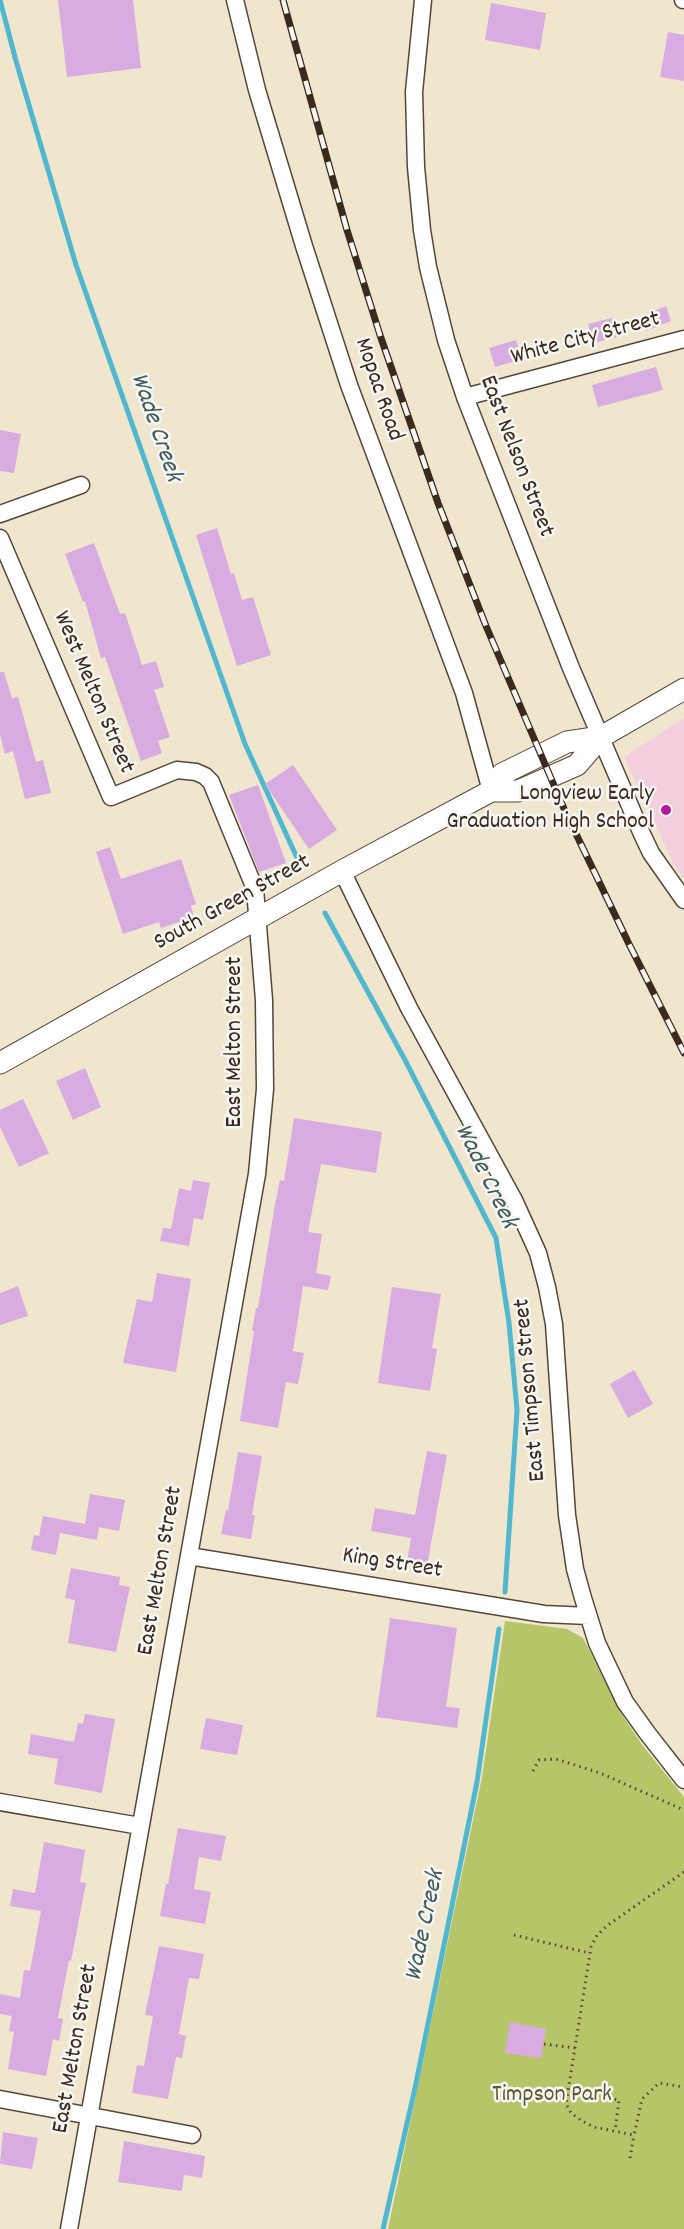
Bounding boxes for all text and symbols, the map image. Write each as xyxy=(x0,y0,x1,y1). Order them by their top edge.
street label: White City Street xyxy=(509,306,663,374)
street label: Mopac Road xyxy=(346,335,408,445)
water label: Wade Creek xyxy=(121,370,187,486)
street label: East Nelson Street xyxy=(471,372,559,542)
street label: West Melton Street xyxy=(45,607,139,779)
place label: Longview Early Graduation High School xyxy=(446,782,654,838)
marker: Longview Early Graduation High School xyxy=(659,803,673,817)
street label: South Green Street xyxy=(150,849,316,959)
street label: East Melton Street xyxy=(223,956,251,1128)
water label: Wade Creek xyxy=(445,1119,523,1235)
street label: East Timpson Street xyxy=(510,1297,554,1483)
street label: East Melton Street xyxy=(133,1484,191,1658)
street label: King Street xyxy=(340,1543,444,1587)
water label: Wade Creek xyxy=(400,1868,454,1984)
street label: East Melton Street xyxy=(48,1962,106,2136)
park label: Timpson Park xyxy=(492,2083,612,2111)

